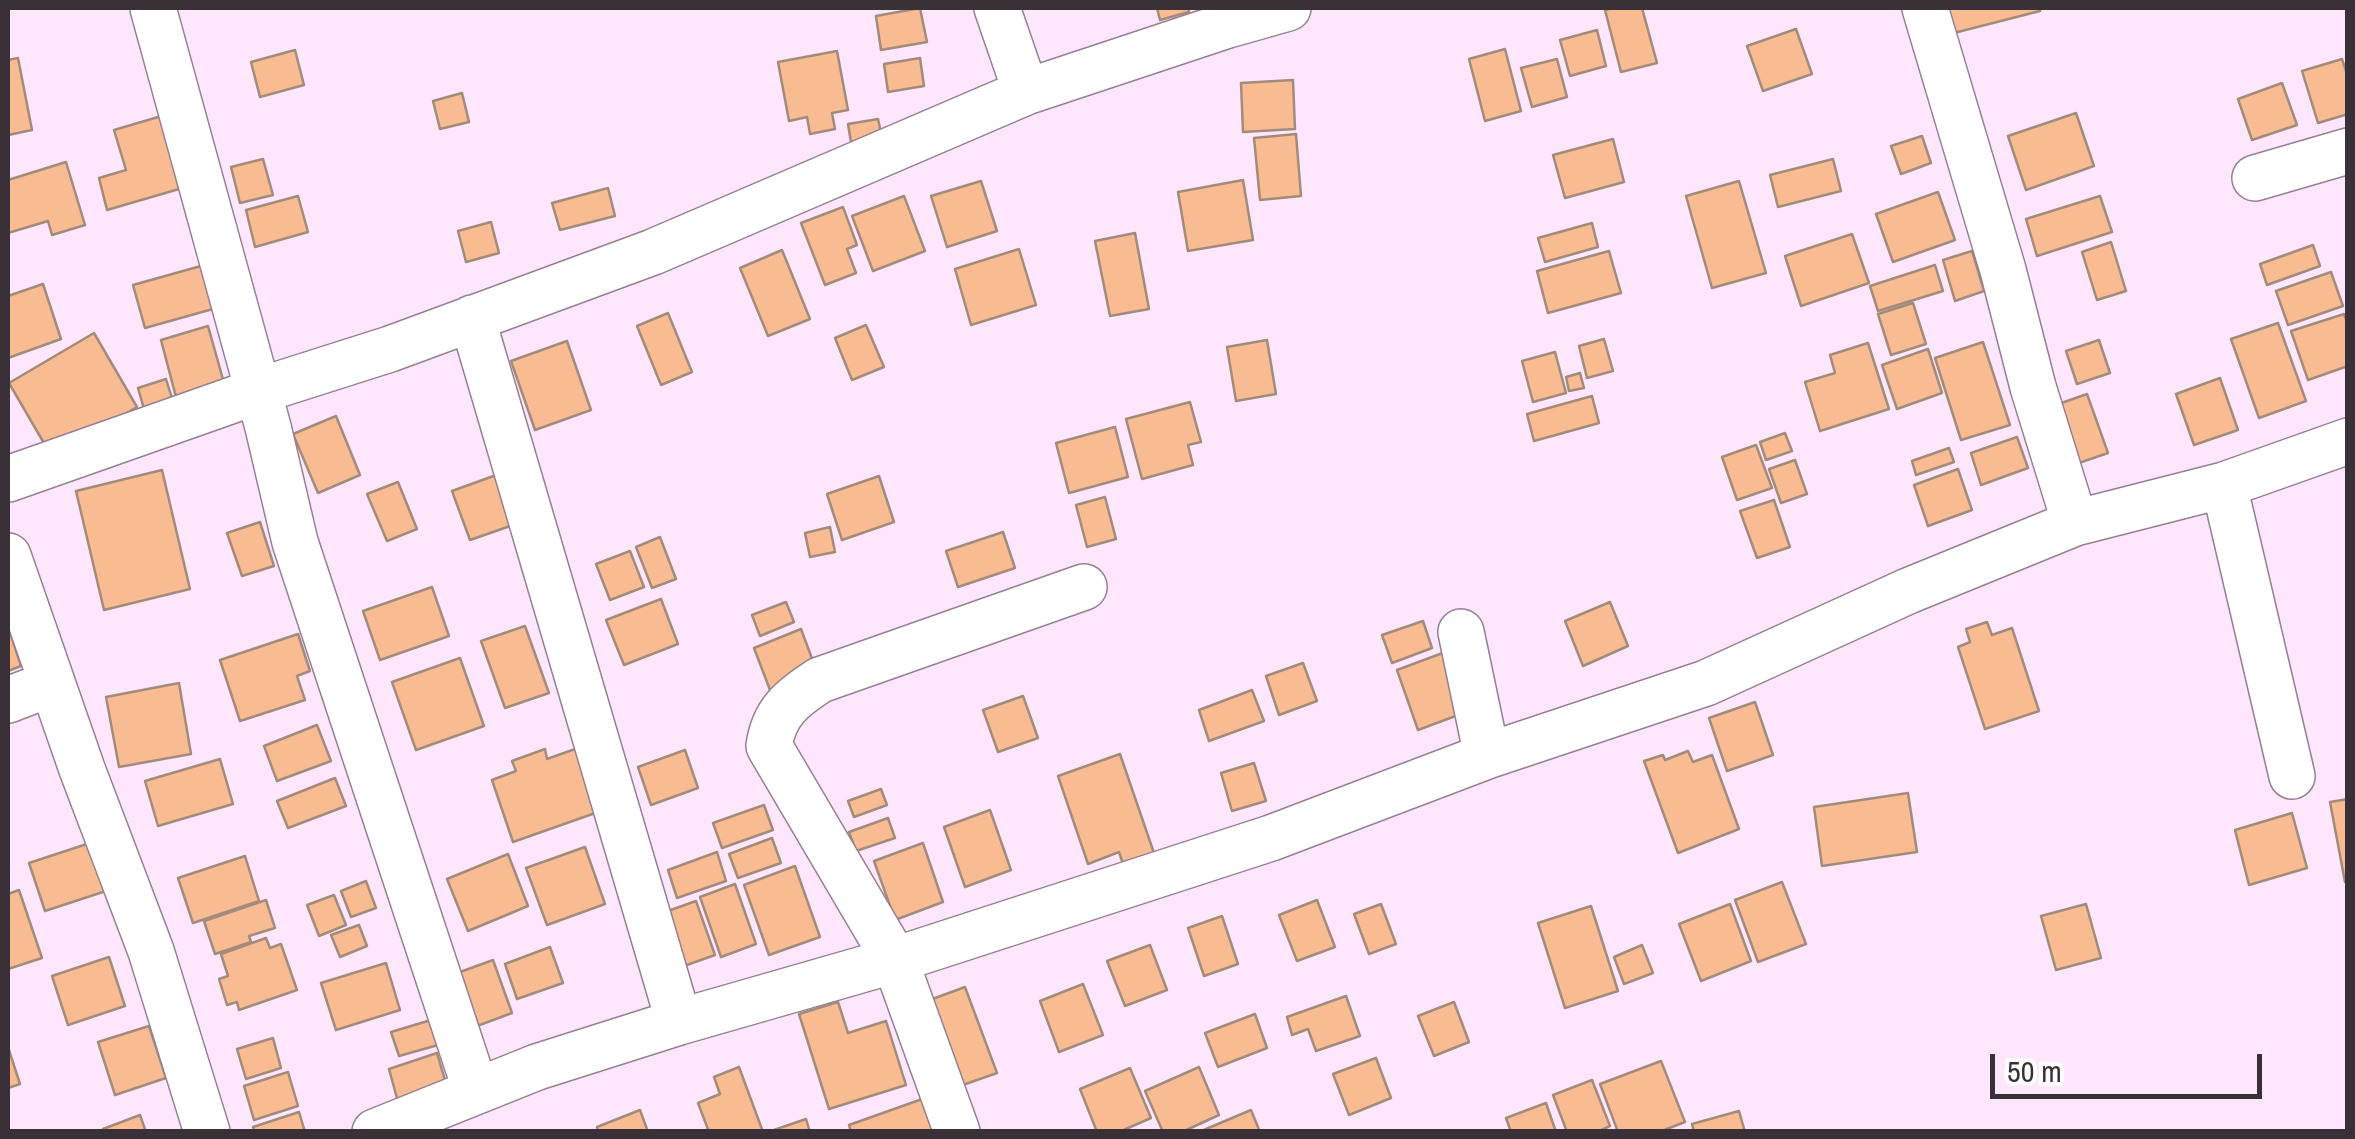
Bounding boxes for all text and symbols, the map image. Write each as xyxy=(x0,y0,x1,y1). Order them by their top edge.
scale bar xyxy=(1995,1034,2268,1096)
text: 50 m xyxy=(2007,1051,2062,1091)

